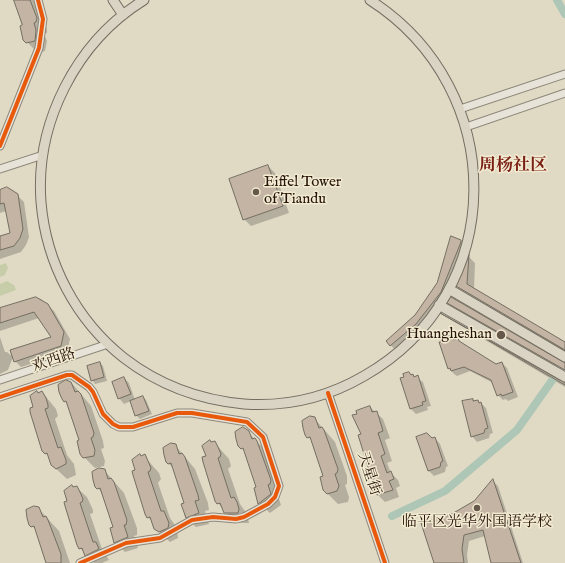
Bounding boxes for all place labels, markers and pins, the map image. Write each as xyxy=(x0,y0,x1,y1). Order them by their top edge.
place label: Eiffel Tower of Tiandu xyxy=(264,174,341,209)
marker: Eiffel Tower of Tiandu xyxy=(251,187,261,197)
place label: Huangheshan xyxy=(406,326,492,344)
marker: Huangheshan xyxy=(495,329,507,341)
marker: 临平区光华外国语学校 xyxy=(472,503,482,513)
place label: 临平区光华外国语学校 xyxy=(402,514,552,532)

